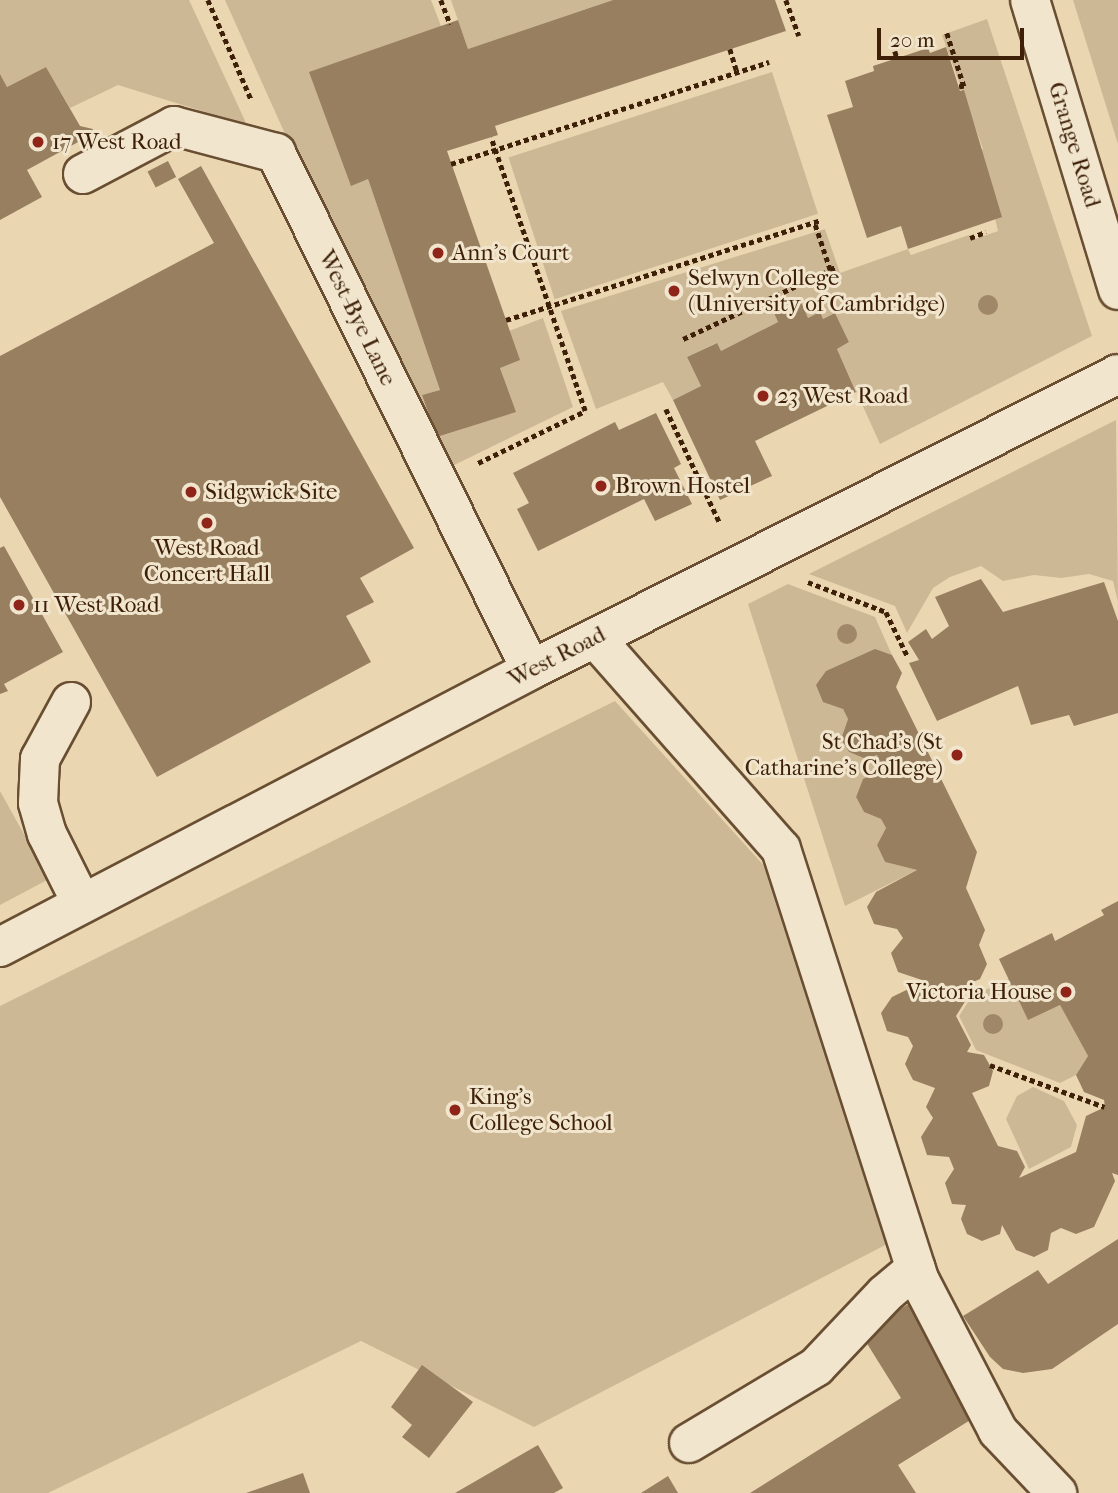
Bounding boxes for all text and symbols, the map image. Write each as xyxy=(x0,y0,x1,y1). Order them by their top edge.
scale bar xyxy=(880,14,1027,58)
text: 20 m xyxy=(890,28,934,52)
street label: Grange Road xyxy=(1042,79,1106,211)
place label: 17 West Road xyxy=(52,128,181,156)
marker: 17 West Road xyxy=(30,134,46,150)
place label: Ann's Court xyxy=(452,239,570,267)
marker: Ann's Court xyxy=(430,245,446,261)
street label: West-Bye Lane xyxy=(312,246,402,390)
place label: Selwyn College (University of Cambridge) xyxy=(688,264,945,318)
marker: Selwyn College (University of Cambridge) xyxy=(666,283,682,299)
place label: 23 West Road xyxy=(777,382,908,410)
marker: 23 West Road xyxy=(755,388,771,404)
place label: Brown Hostel xyxy=(615,472,750,500)
place label: Sidgwick Site xyxy=(205,478,337,506)
marker: Brown Hostel xyxy=(593,478,609,494)
marker: Sidgwick Site xyxy=(183,484,199,500)
marker: West Road Concert Hall xyxy=(199,515,215,531)
place label: West Road Concert Hall xyxy=(144,534,270,588)
place label: 11 West Road xyxy=(33,591,160,619)
marker: 11 West Road xyxy=(11,597,27,613)
street label: West Road xyxy=(504,621,610,693)
place label: St Chad's (St Catharine's College) xyxy=(745,728,943,782)
marker: St Chad's (St Catharine's College) xyxy=(949,747,965,763)
place label: Victoria House xyxy=(906,978,1052,1006)
marker: Victoria House xyxy=(1058,984,1074,1000)
place label: King's College School xyxy=(469,1083,613,1137)
marker: King's College School xyxy=(447,1102,463,1118)

